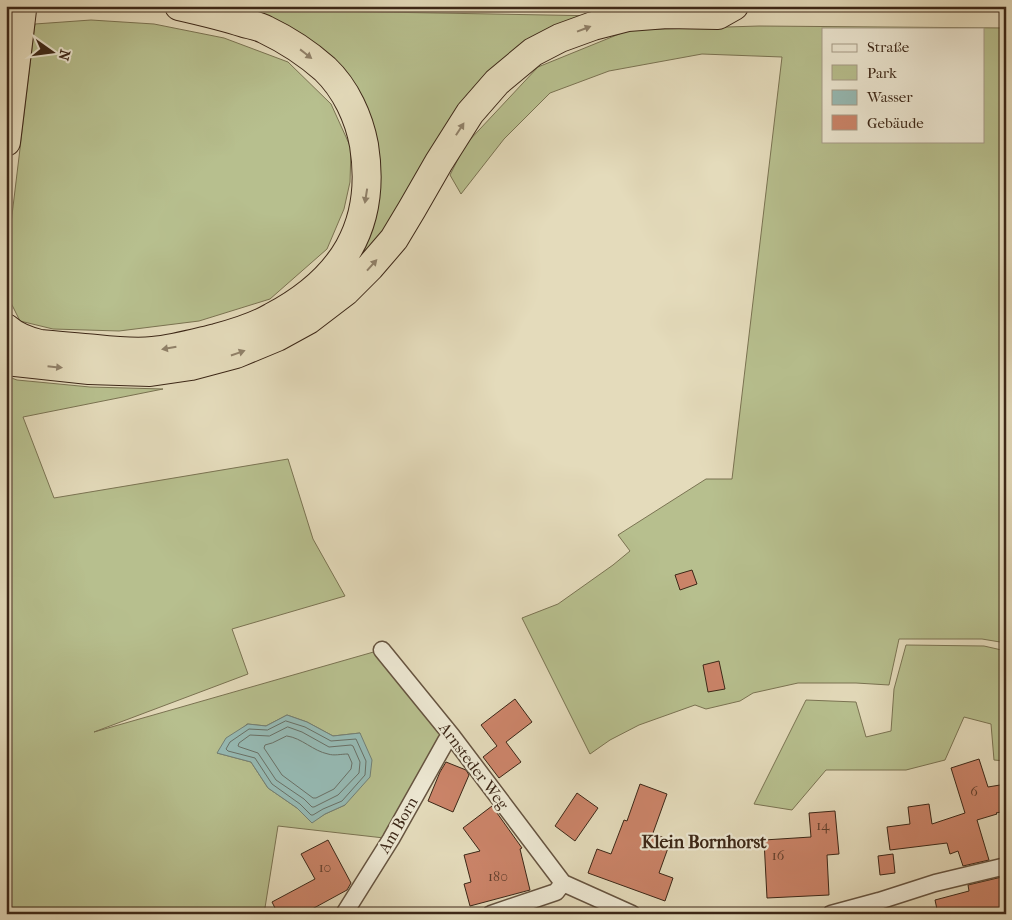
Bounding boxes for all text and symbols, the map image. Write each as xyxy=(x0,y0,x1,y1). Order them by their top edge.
one-way arrow xyxy=(576,25,591,32)
north arrow xyxy=(28,28,78,78)
legend xyxy=(822,28,984,142)
text: Straße xyxy=(867,38,910,56)
text: N xyxy=(55,48,74,63)
one-way arrow xyxy=(300,49,313,60)
text: Park xyxy=(867,64,897,82)
text: Wasser xyxy=(866,88,913,106)
text: Gebäude xyxy=(867,114,924,132)
one-way arrow xyxy=(455,122,464,136)
one-way arrow xyxy=(361,189,369,205)
one-way arrow xyxy=(366,259,377,272)
one-way arrow xyxy=(161,345,177,353)
one-way arrow xyxy=(230,349,245,356)
one-way arrow xyxy=(47,363,63,371)
street label: Arnsteder Weg xyxy=(435,718,513,814)
house number: 6 xyxy=(970,783,978,800)
street label: Am Born xyxy=(374,793,422,857)
house number: 14 xyxy=(816,817,830,834)
district label: Klein Bornhorst xyxy=(641,832,767,853)
house number: 16 xyxy=(772,847,785,864)
house number: 10 xyxy=(319,859,331,876)
house number: 180 xyxy=(488,868,508,885)

